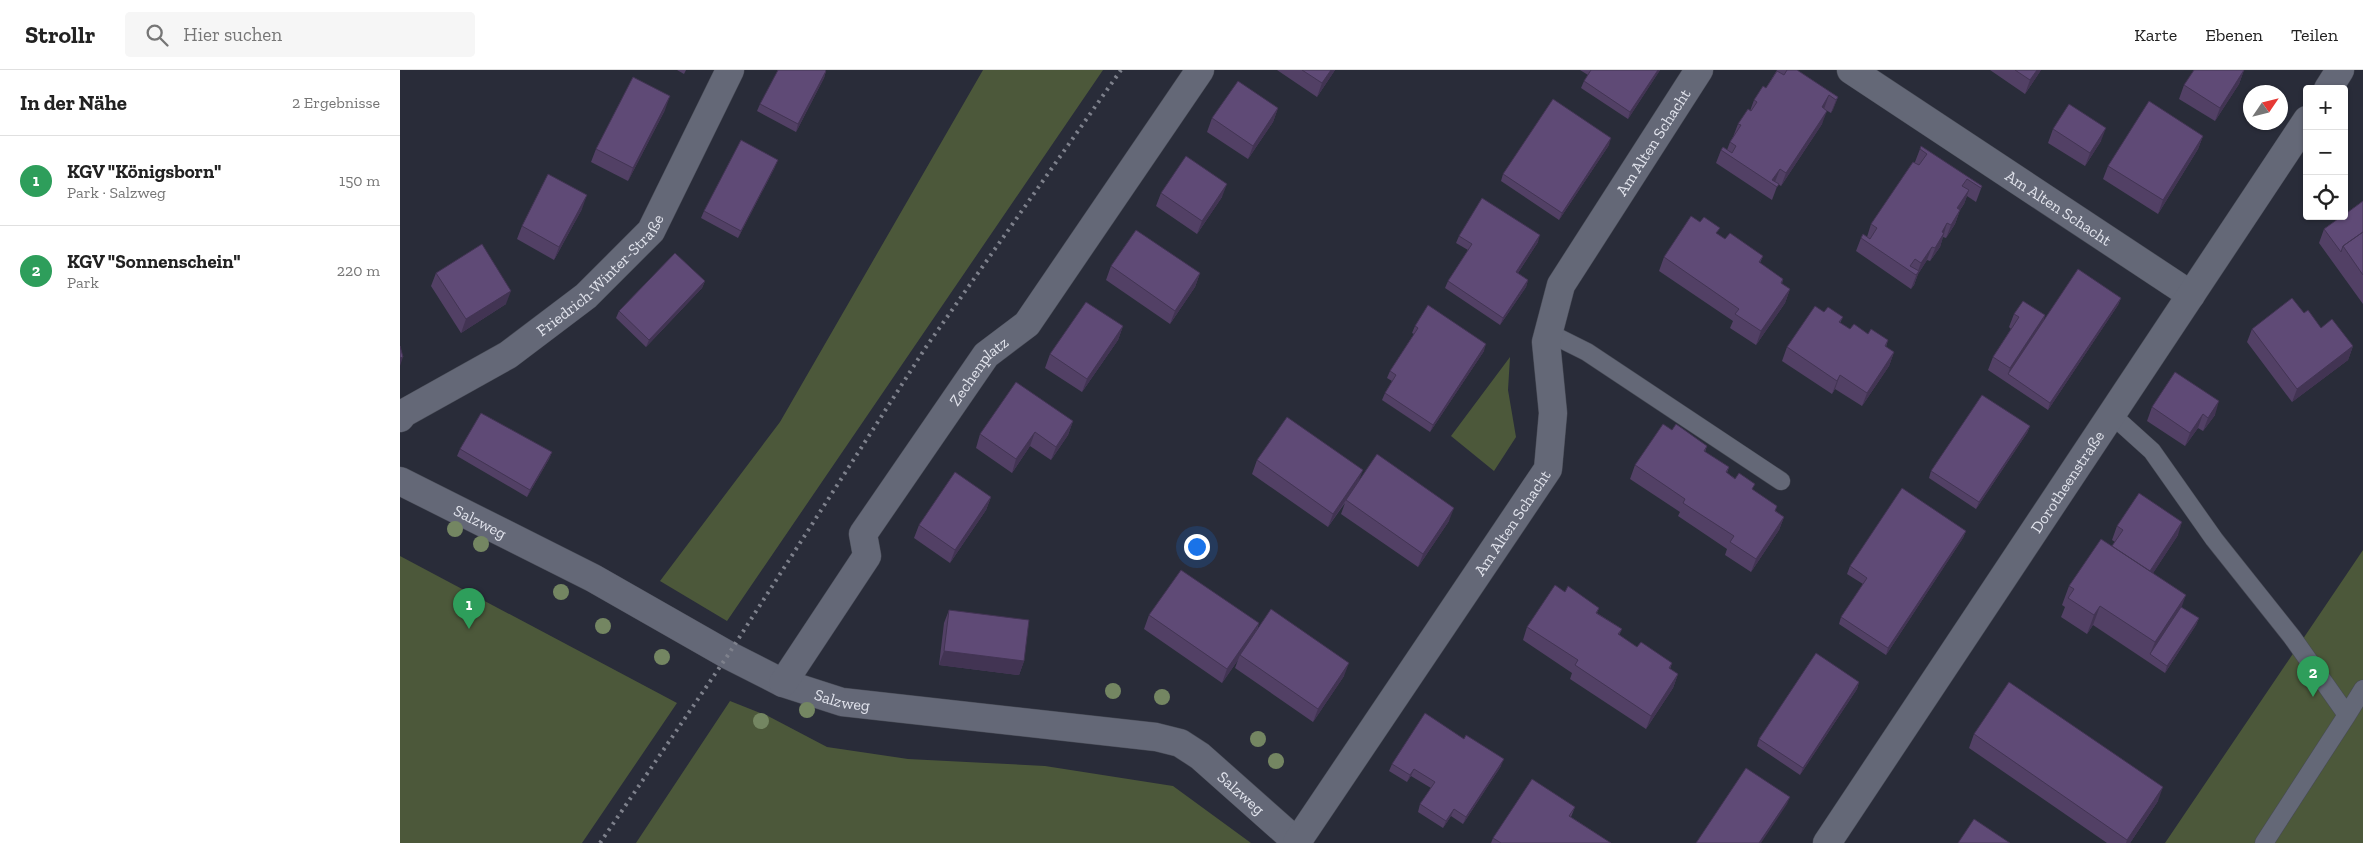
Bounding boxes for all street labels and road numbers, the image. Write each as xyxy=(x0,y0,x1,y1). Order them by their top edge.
street label: Am Alten Schacht xyxy=(1612,85,1694,199)
street label: Am Alten Schacht xyxy=(2002,165,2115,249)
street label: Friedrich-Winter-Straße xyxy=(532,211,667,340)
street label: Zechenplatz xyxy=(945,332,1012,409)
street label: Dorotheenstraße xyxy=(2026,427,2108,536)
street label: Am Alten Schacht xyxy=(1470,466,1554,579)
street label: Salzweg xyxy=(451,500,510,543)
street label: Salzweg xyxy=(812,684,871,715)
street label: Salzweg xyxy=(1214,767,1269,819)

